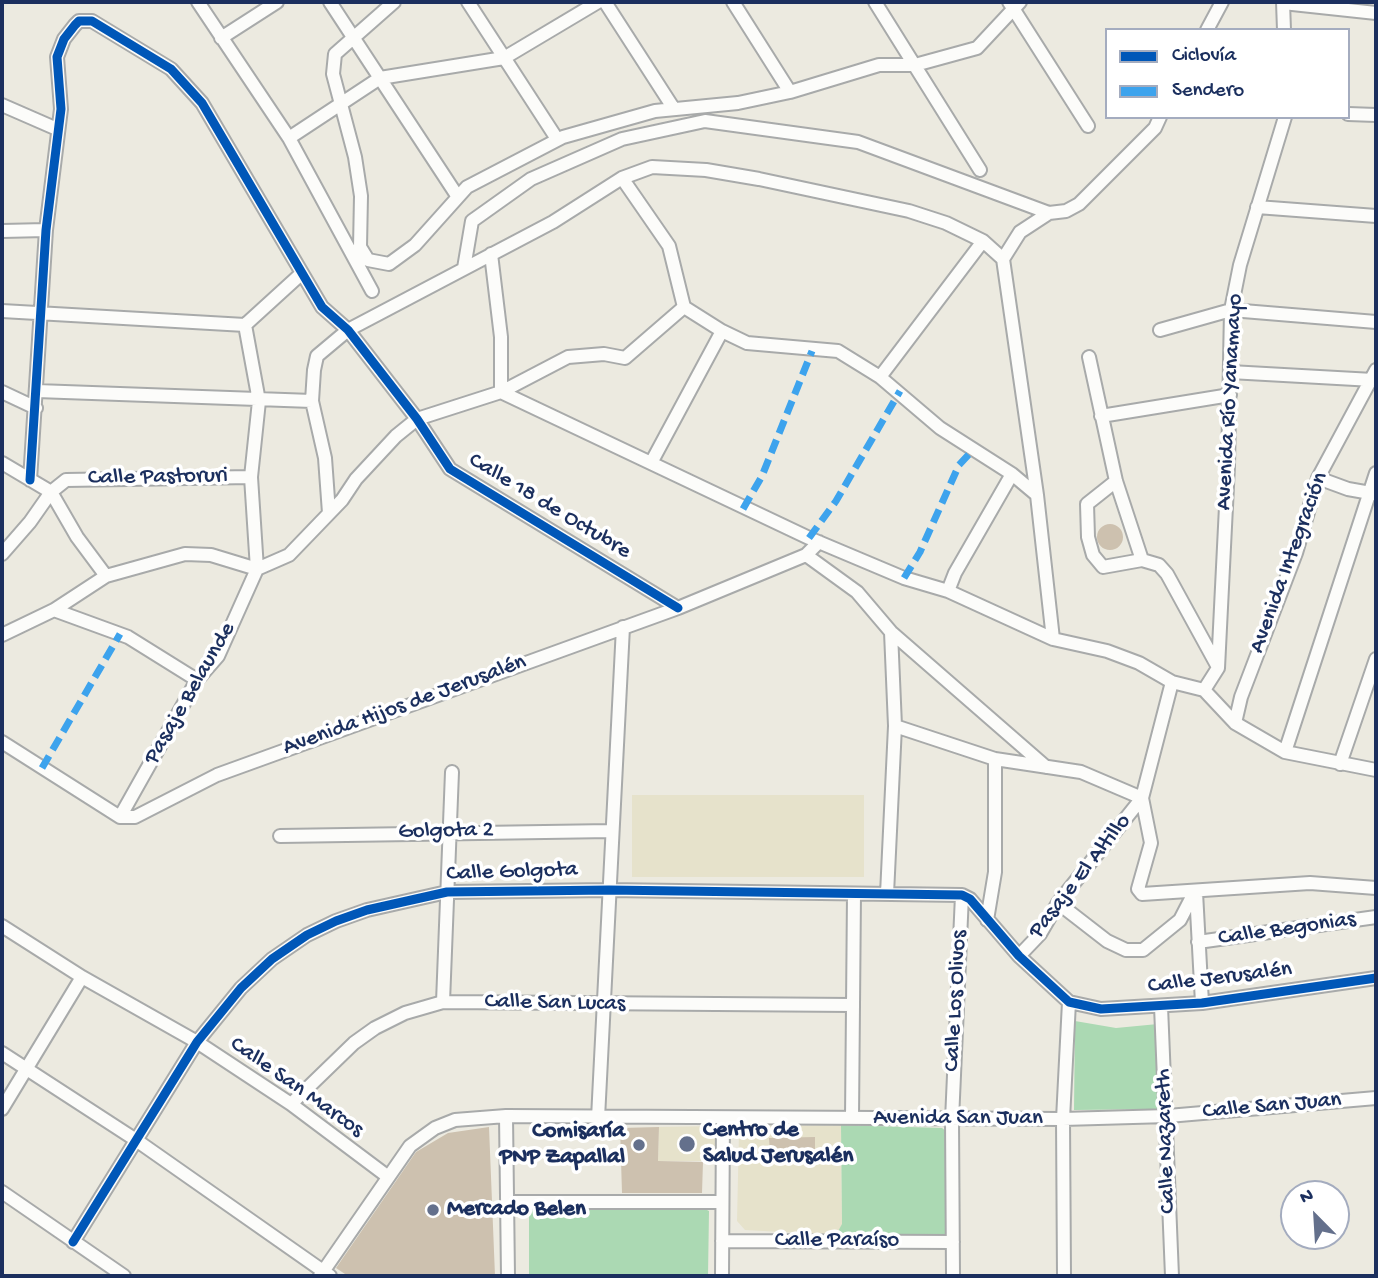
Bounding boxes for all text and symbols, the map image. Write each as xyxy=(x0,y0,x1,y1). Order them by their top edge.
legend xyxy=(1105,28,1350,119)
text: Ciclovía xyxy=(1172,44,1236,69)
text: Sendero xyxy=(1172,79,1244,104)
street label: Avenida Río Yanamayo xyxy=(1212,293,1250,511)
street label: Calle 18 de Octubre xyxy=(463,448,635,566)
street label: Calle Pastoruri xyxy=(88,463,228,493)
street label: Avenida Integración xyxy=(1244,469,1336,657)
street label: Pasaje Belaunde xyxy=(139,618,243,770)
street label: Avenida Hijos de Jerusalén xyxy=(280,649,530,763)
street label: Pasaje El Altillo xyxy=(1024,809,1138,945)
street label: Golgota 2 xyxy=(398,817,494,847)
street label: Calle Golgota xyxy=(446,857,578,889)
street label: Calle Begonias xyxy=(1217,907,1357,953)
street label: Calle Los Olivos xyxy=(940,930,974,1072)
street label: Calle Jerusalén xyxy=(1146,956,1294,1002)
street label: Calle San Lucas xyxy=(484,989,626,1019)
street label: Calle San Marcos xyxy=(224,1032,368,1144)
street label: Calle Nazareth xyxy=(1151,1068,1183,1214)
street label: Calle San Juan xyxy=(1201,1087,1343,1127)
street label: Avenida San Juan xyxy=(873,1105,1043,1133)
place label: Centro de Salud Jerusalén xyxy=(703,1117,853,1171)
place label: Comisaría PNP Zapallal xyxy=(499,1118,625,1172)
marker: Centro de Salud Jerusalén xyxy=(677,1134,697,1154)
marker: Comisaría PNP Zapallal xyxy=(631,1137,647,1153)
north arrow xyxy=(1280,1180,1350,1250)
text: N xyxy=(1297,1184,1317,1210)
place label: Mercado Belen xyxy=(447,1196,586,1224)
marker: Mercado Belen xyxy=(425,1202,441,1218)
street label: Calle Paraíso xyxy=(775,1227,899,1255)

